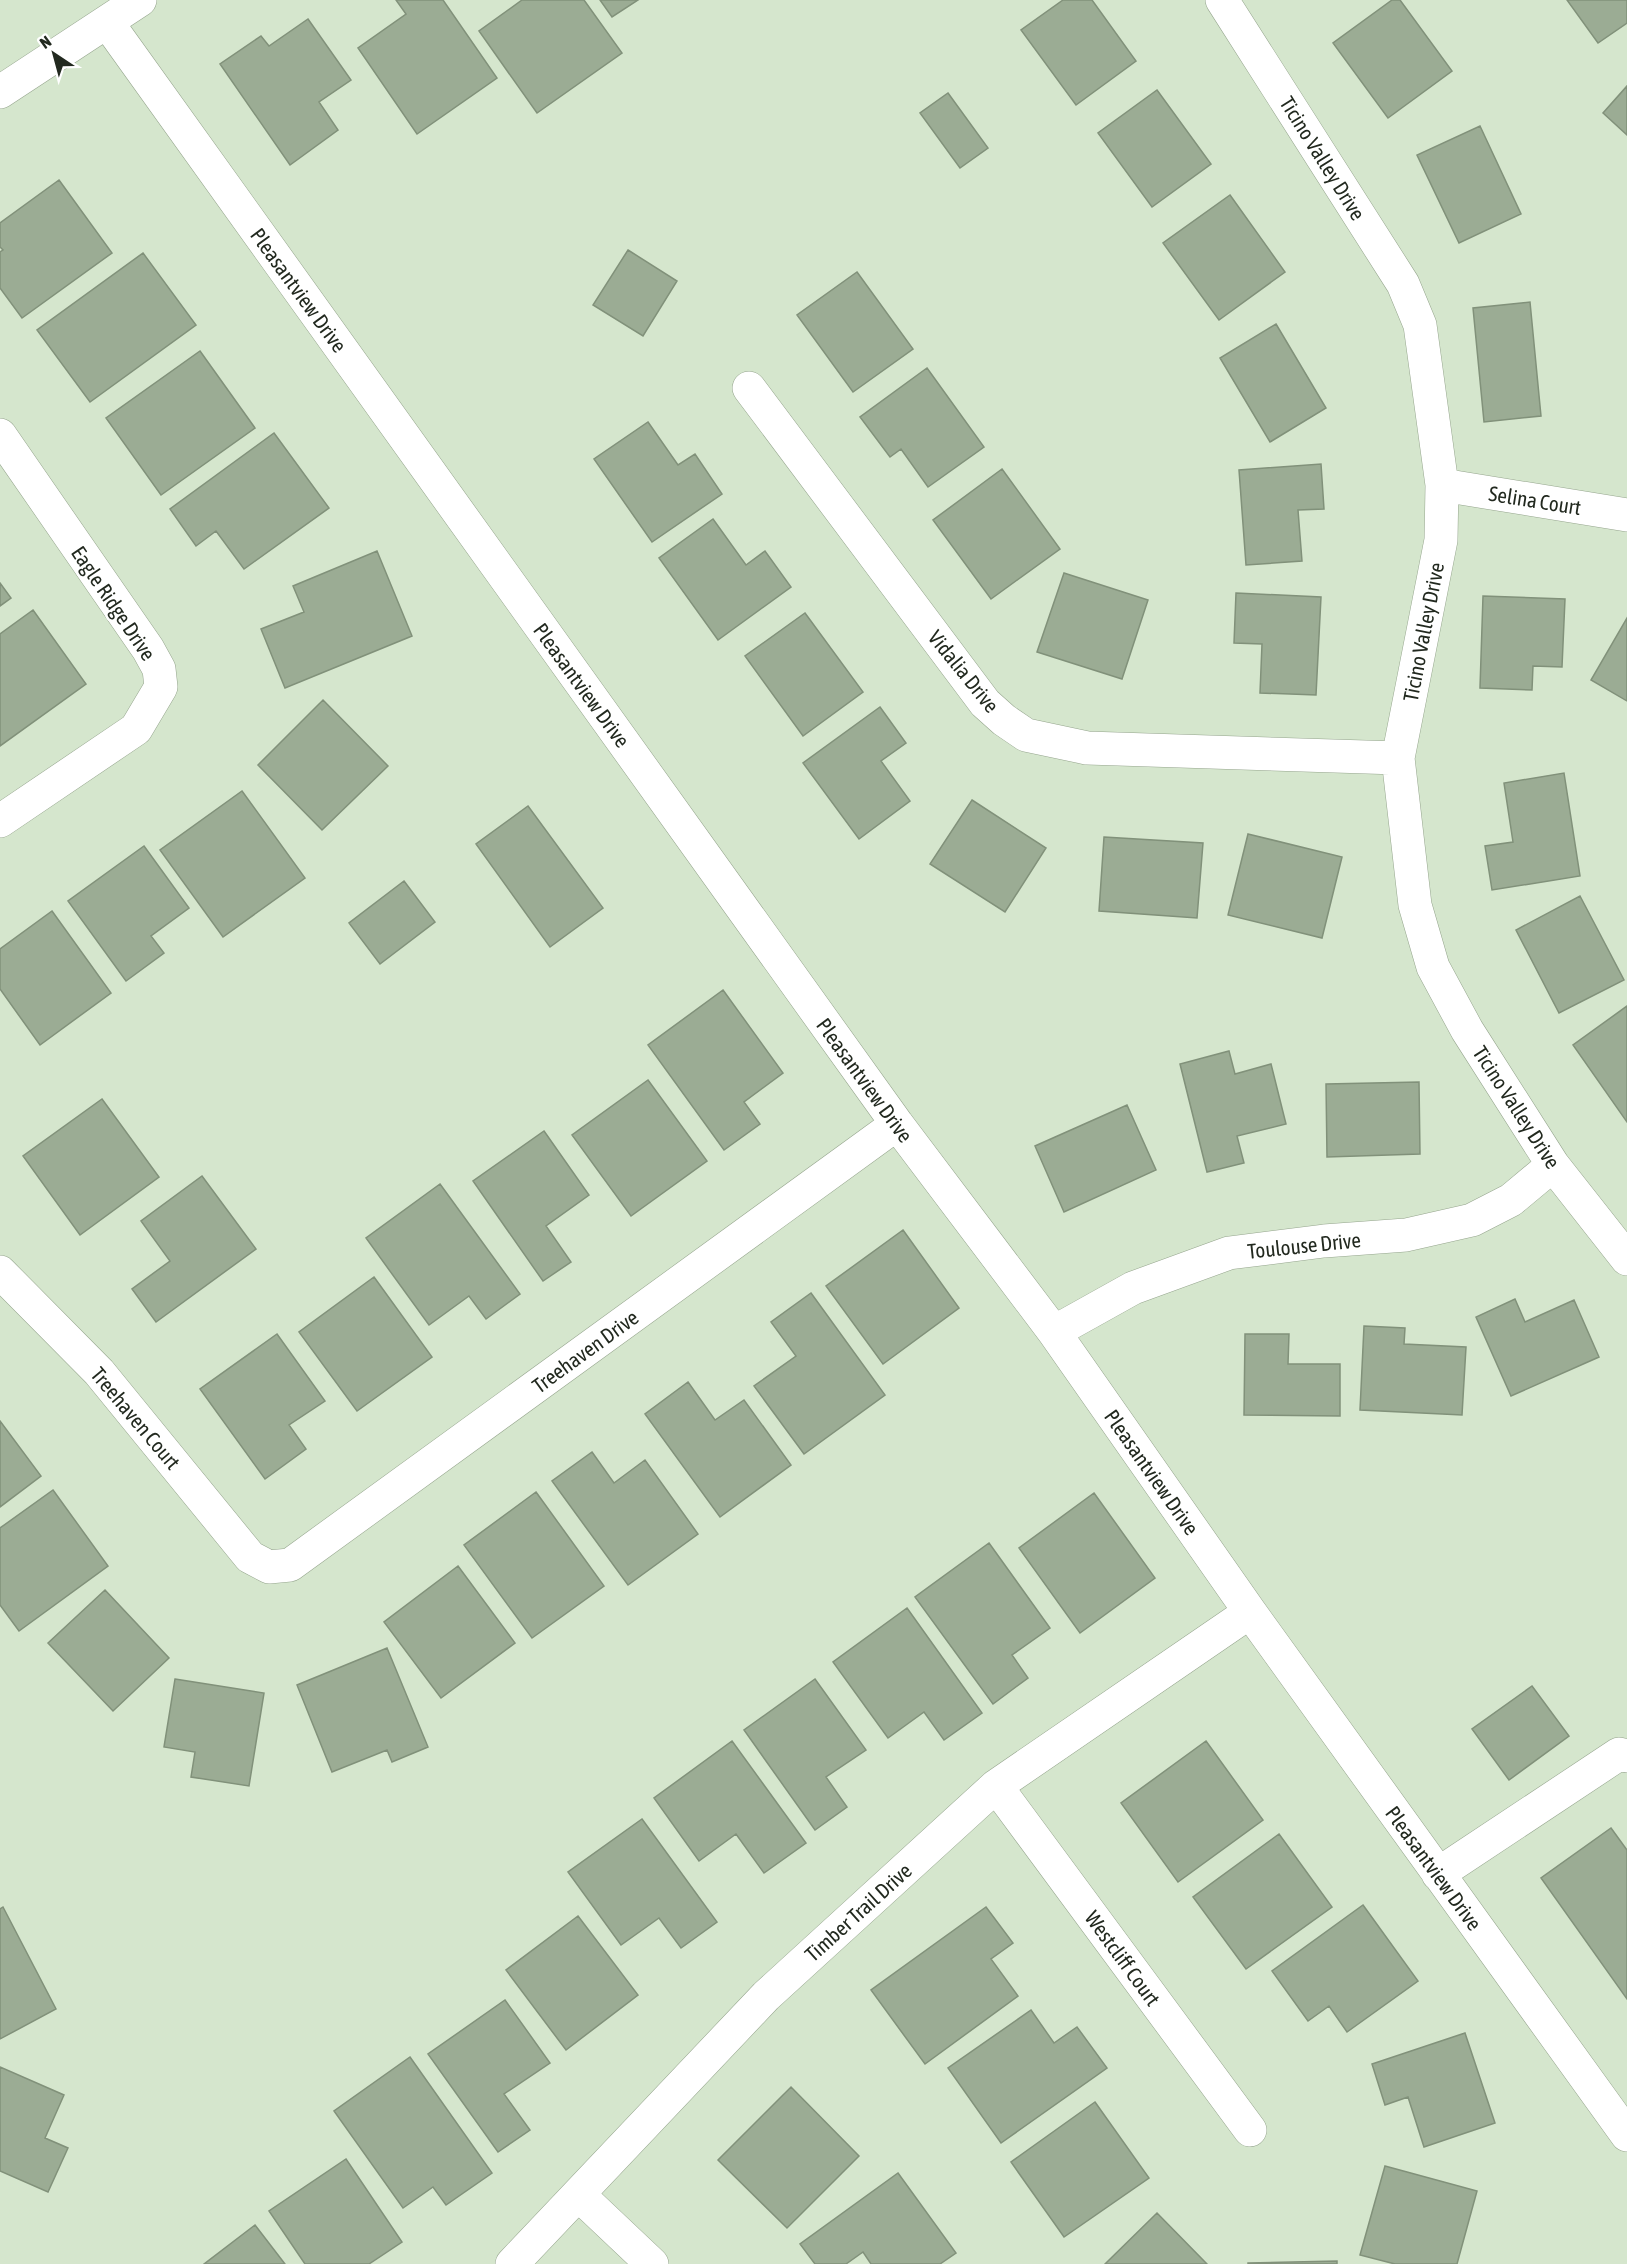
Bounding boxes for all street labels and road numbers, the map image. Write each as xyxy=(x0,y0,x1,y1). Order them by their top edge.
street label: Ticino Valley Drive xyxy=(1275,92,1371,224)
street label: Pleasantview Drive xyxy=(246,223,352,357)
street label: Selina Court xyxy=(1487,481,1583,519)
street label: Eagle Ridge Drive xyxy=(67,541,161,665)
street label: Ticino Valley Drive xyxy=(1398,560,1448,704)
street label: Pleasantview Drive xyxy=(529,618,635,752)
street label: Vidalia Drive xyxy=(924,625,1004,717)
street label: Pleasantview Drive xyxy=(812,1013,918,1147)
street label: Ticino Valley Drive xyxy=(1469,1041,1565,1173)
street label: Toulouse Drive xyxy=(1246,1227,1362,1263)
street label: Treehaven Drive xyxy=(527,1305,643,1397)
street label: Treehaven Court xyxy=(86,1362,186,1474)
street label: Pleasantview Drive xyxy=(1100,1405,1204,1539)
street label: Pleasantview Drive xyxy=(1381,1801,1487,1935)
street label: Timber Trail Drive xyxy=(800,1858,916,1966)
street label: Westcliff Court xyxy=(1081,1906,1165,2010)

